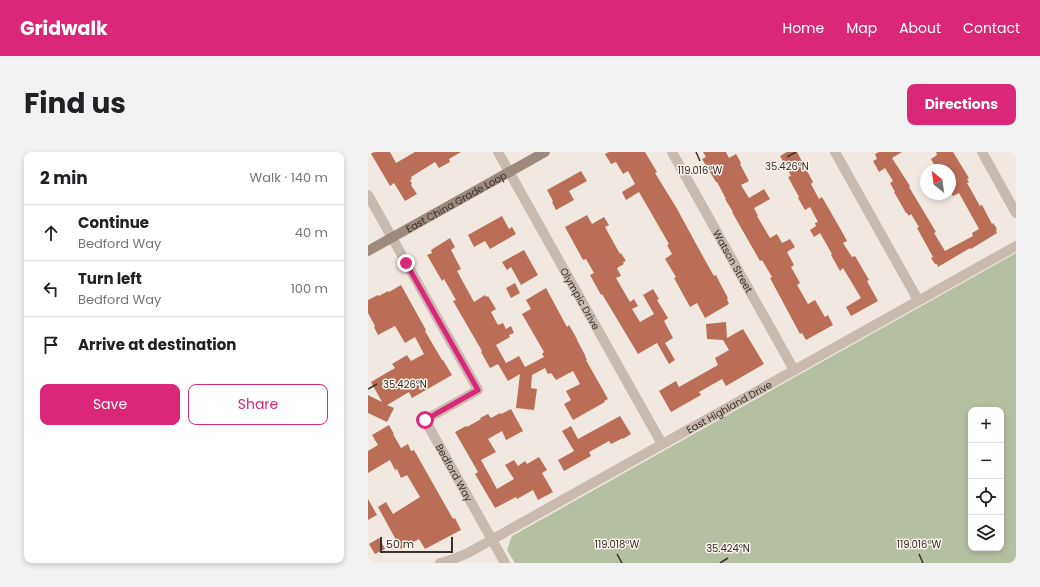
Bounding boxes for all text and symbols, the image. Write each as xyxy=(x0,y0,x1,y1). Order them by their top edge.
text: Gridwalk xyxy=(20,15,108,42)
text: Home xyxy=(782,18,824,38)
text: Map xyxy=(846,18,877,38)
text: About xyxy=(899,18,941,38)
text: Contact xyxy=(963,18,1020,38)
text: Find us xyxy=(24,84,126,123)
button: Directions xyxy=(907,84,1016,125)
text: 35.426°N xyxy=(765,159,809,174)
text: 119.016°W xyxy=(678,163,722,178)
north arrow xyxy=(920,164,956,200)
text: 2 min xyxy=(40,166,88,190)
street label: East China Grade Loop xyxy=(403,167,510,236)
text: Walk · 140 m xyxy=(250,168,328,187)
text: Continue xyxy=(78,212,149,233)
icon: ahead xyxy=(40,222,62,244)
text: 40 m xyxy=(295,223,328,242)
street label: Watson Street xyxy=(709,227,757,296)
text: Bedford Way xyxy=(78,234,161,253)
route end xyxy=(397,254,415,272)
street label: Olympic Drive xyxy=(557,265,604,332)
text: Turn left xyxy=(78,268,142,289)
icon: left xyxy=(40,278,62,300)
text: 100 m xyxy=(291,279,328,298)
text: Bedford Way xyxy=(78,290,161,309)
icon: arrive xyxy=(40,334,62,356)
text: Arrive at destination xyxy=(78,334,236,355)
text: 35.426°N xyxy=(383,377,427,392)
street label: East Highland Drive xyxy=(683,377,775,437)
button: Save xyxy=(40,384,180,425)
button: Share xyxy=(188,384,328,425)
map controls xyxy=(968,407,1004,551)
button: + xyxy=(968,407,1004,443)
route start xyxy=(416,411,434,429)
street label: Bedford Way xyxy=(432,441,477,505)
button: − xyxy=(968,443,1004,479)
button: locate xyxy=(968,479,1004,515)
button: layers xyxy=(968,515,1004,551)
scale bar xyxy=(380,535,453,554)
text: 50 m xyxy=(386,536,414,552)
text: 119.018°W xyxy=(595,537,639,552)
text: 119.016°W xyxy=(897,537,941,552)
text: 35.424°N xyxy=(706,541,750,556)

